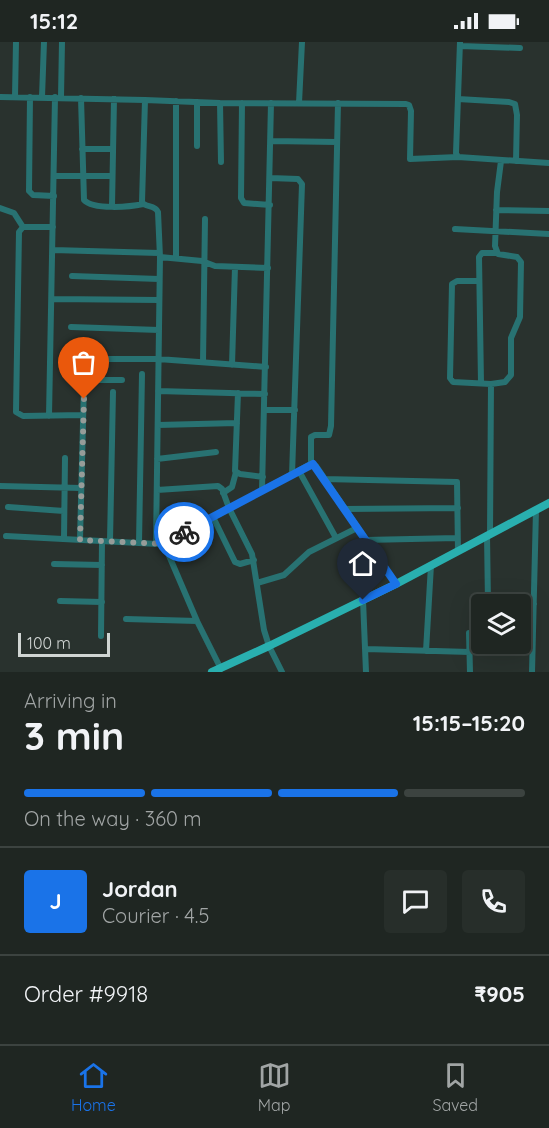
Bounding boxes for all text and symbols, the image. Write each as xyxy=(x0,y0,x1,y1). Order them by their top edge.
text: 15:12 xyxy=(30,7,78,35)
pin xyxy=(58,337,109,399)
icon: bag xyxy=(67,346,100,379)
courier xyxy=(154,502,214,562)
icon: bike xyxy=(168,516,201,549)
pin xyxy=(337,538,388,600)
icon: home xyxy=(346,547,379,580)
map controls xyxy=(471,594,531,654)
button: layers xyxy=(471,594,531,654)
scale bar xyxy=(18,630,110,658)
text: 100 m xyxy=(27,633,71,653)
text: Arriving in xyxy=(24,688,117,713)
text: 15:15–15:20 xyxy=(413,709,525,737)
text: 3 min xyxy=(24,711,124,760)
text: On the way · 360 m xyxy=(24,806,202,831)
button: chat xyxy=(384,870,447,933)
button: phone xyxy=(462,870,525,933)
text: Jordan xyxy=(102,875,178,903)
text: J xyxy=(49,887,62,915)
text: Courier · 4.5 xyxy=(102,903,209,928)
text: Order #9918 xyxy=(24,980,148,1008)
text: ₹905 xyxy=(474,980,525,1008)
tab: Home xyxy=(71,1059,116,1115)
tab: Map xyxy=(258,1059,291,1115)
tab: Saved xyxy=(432,1059,478,1115)

